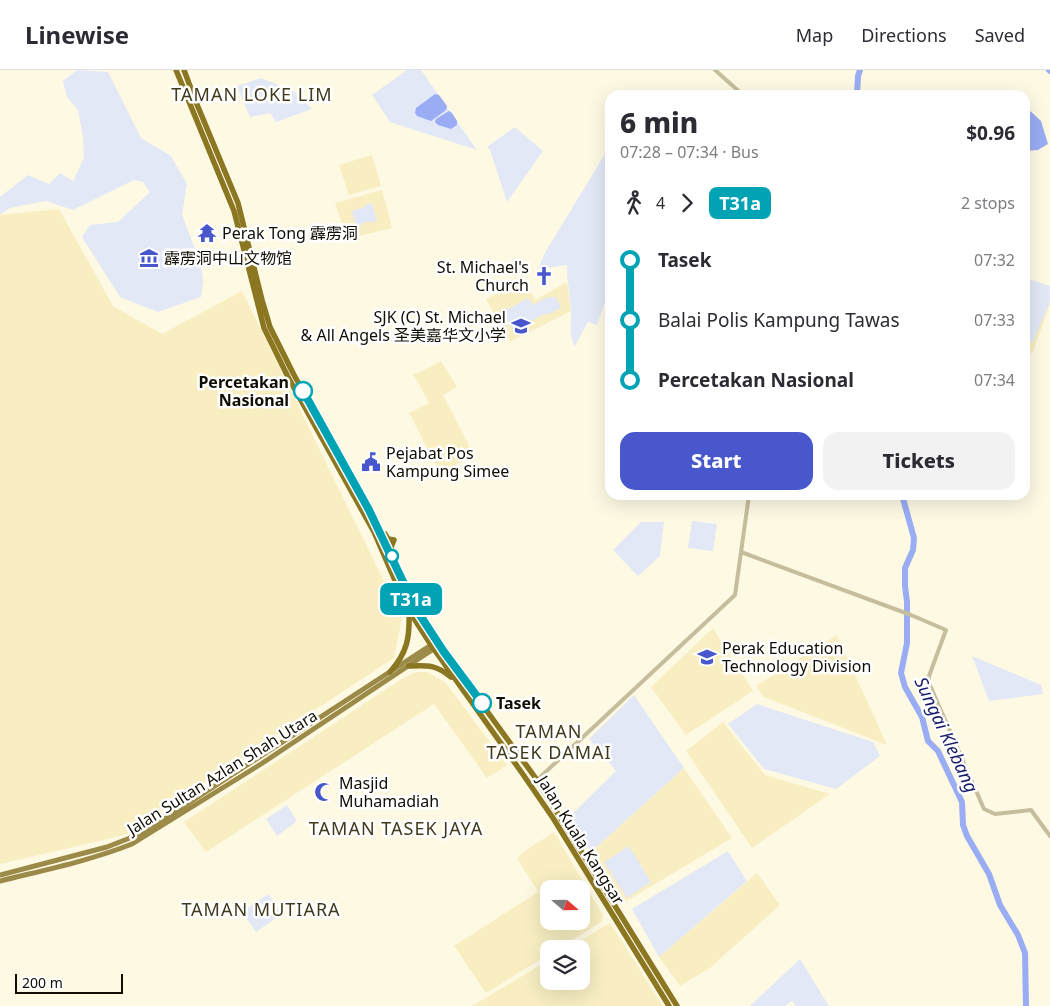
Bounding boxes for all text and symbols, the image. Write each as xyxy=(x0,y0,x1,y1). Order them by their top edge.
text: Linewise xyxy=(25,18,129,51)
text: Map xyxy=(796,23,833,47)
text: Directions xyxy=(861,23,947,47)
text: Saved xyxy=(975,23,1025,47)
district label: TAMAN LOKE LIM xyxy=(171,82,333,106)
text: 6 min xyxy=(620,103,698,141)
text: $0.96 xyxy=(966,120,1015,146)
text: 07:28 – 07:34 · Bus xyxy=(620,141,759,163)
icon: walk xyxy=(620,189,648,217)
icon: forward xyxy=(673,189,701,217)
text: T31a xyxy=(719,191,761,215)
text: 4 xyxy=(656,192,665,214)
text: 2 stops xyxy=(961,192,1015,214)
temple icon: Perak Tong 霹雳洞 xyxy=(196,222,218,244)
place label: Perak Tong 霹雳洞 xyxy=(222,222,358,244)
museum icon: 霹雳洞中山文物馆 xyxy=(138,247,160,269)
place label: 霹雳洞中山文物馆 xyxy=(164,247,292,269)
text: Tasek xyxy=(658,247,712,273)
text: 07:32 xyxy=(974,249,1015,271)
place label: St. Michael's Church xyxy=(437,256,529,296)
church icon: St. Michael's Church xyxy=(533,265,555,287)
place label: SJK (C) St. Michael & All Angels 圣美嘉华文小学 xyxy=(301,306,506,346)
text: Balai Polis Kampung Tawas xyxy=(658,307,900,333)
text: 07:33 xyxy=(974,309,1015,331)
school or university icon: SJK (C) St. Michael & All Angels 圣美嘉华文小学 xyxy=(510,315,532,337)
text: Percetakan Nasional xyxy=(658,367,854,393)
text: 07:34 xyxy=(974,369,1015,391)
place label: Percetakan Nasional xyxy=(198,371,289,411)
marker: Percetakan Nasional xyxy=(293,381,313,401)
button: Start xyxy=(620,432,813,490)
button: Tickets xyxy=(823,432,1015,490)
place label: Pejabat Pos Kampung Simee xyxy=(386,442,509,482)
public building icon: Pejabat Pos Kampung Simee xyxy=(360,451,382,473)
unlabelled marker xyxy=(385,549,399,563)
line badge: T31a xyxy=(376,583,446,615)
text: T31a xyxy=(390,587,432,611)
place label: Perak Education Technology Division xyxy=(722,637,871,677)
school or university icon: Perak Education Technology Division xyxy=(696,646,718,668)
water label: Sungai Klebang xyxy=(910,673,984,796)
place label: Tasek xyxy=(496,692,541,714)
marker: Tasek xyxy=(472,693,492,713)
street label: Jalan Sultan Azlan Shah Utara xyxy=(121,704,321,841)
district label: TAMAN TASEK DAMAI xyxy=(486,719,612,764)
street label: Jalan Kuala Kangsar xyxy=(531,770,630,909)
place label: Masjid Muhamadiah xyxy=(339,772,439,812)
mosque icon: Masjid Muhamadiah xyxy=(313,781,335,803)
district label: TAMAN TASEK JAYA xyxy=(309,816,483,840)
north arrow xyxy=(540,880,590,930)
map controls xyxy=(540,880,590,990)
district label: TAMAN MUTIARA xyxy=(181,897,341,921)
button: layers xyxy=(540,940,590,990)
scale bar xyxy=(15,971,122,994)
text: 200 m xyxy=(22,973,63,992)

